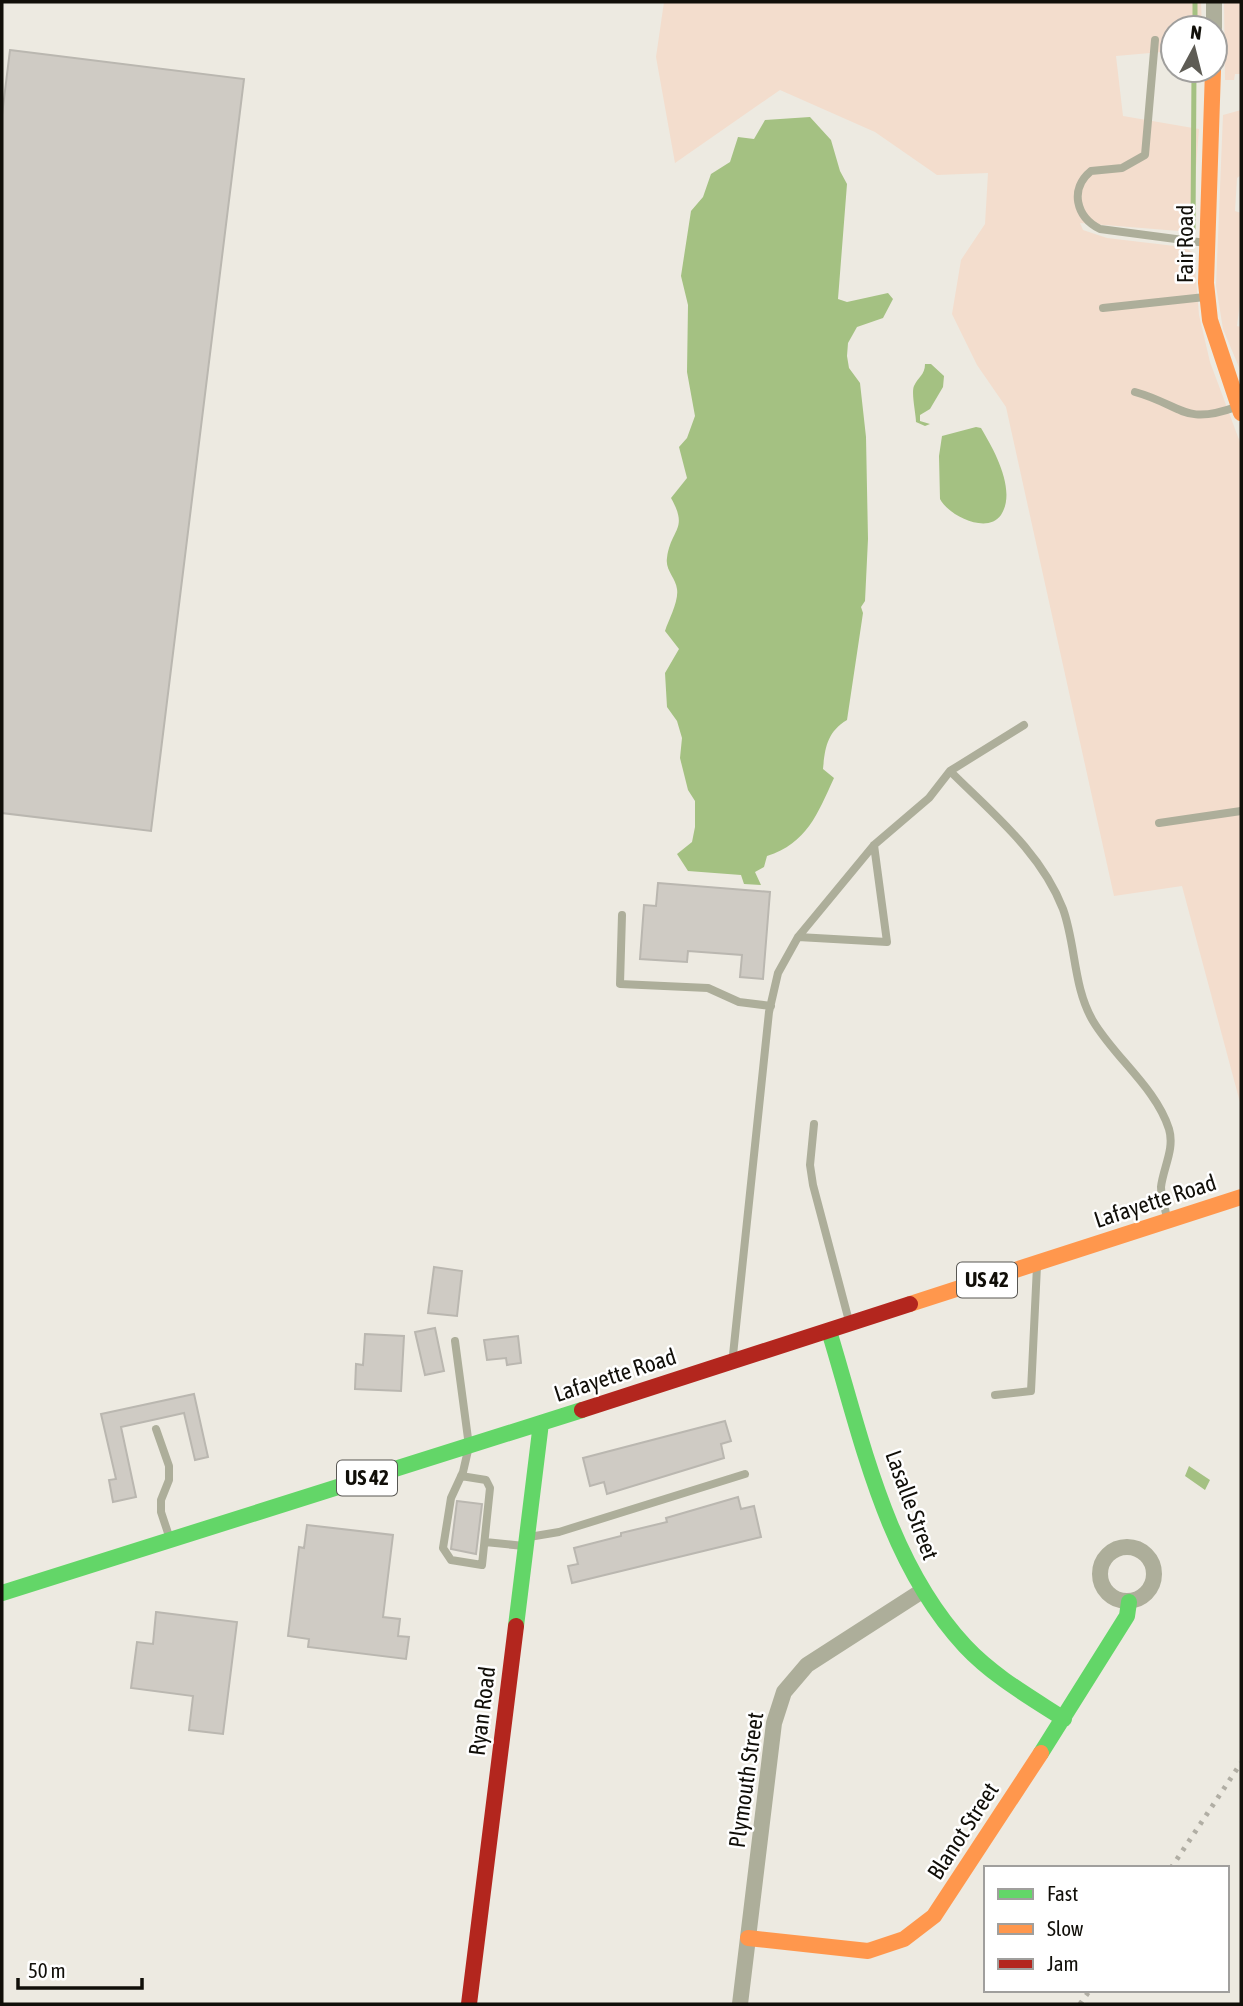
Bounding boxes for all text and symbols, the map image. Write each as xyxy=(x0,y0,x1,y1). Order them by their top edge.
north arrow xyxy=(1159,14,1229,84)
text: N xyxy=(1189,21,1203,44)
street label: Fair Road xyxy=(1172,205,1198,283)
street label: Lafayette Road xyxy=(1091,1169,1219,1233)
road number: US 42 xyxy=(957,1262,1017,1298)
street label: Lafayette Road xyxy=(551,1343,679,1407)
street label: Lasalle Street xyxy=(880,1447,944,1563)
road number: US 42 xyxy=(337,1460,397,1496)
street label: Ryan Road xyxy=(464,1665,500,1757)
street label: Plymouth Street xyxy=(724,1711,768,1849)
street label: Blanot Street xyxy=(922,1778,1004,1884)
legend xyxy=(984,1866,1229,1992)
text: Fast xyxy=(1047,1881,1078,1905)
text: Slow xyxy=(1047,1916,1084,1940)
scale bar xyxy=(18,1946,142,1990)
text: Jam xyxy=(1047,1951,1079,1975)
text: 50 m xyxy=(28,1958,66,1982)

